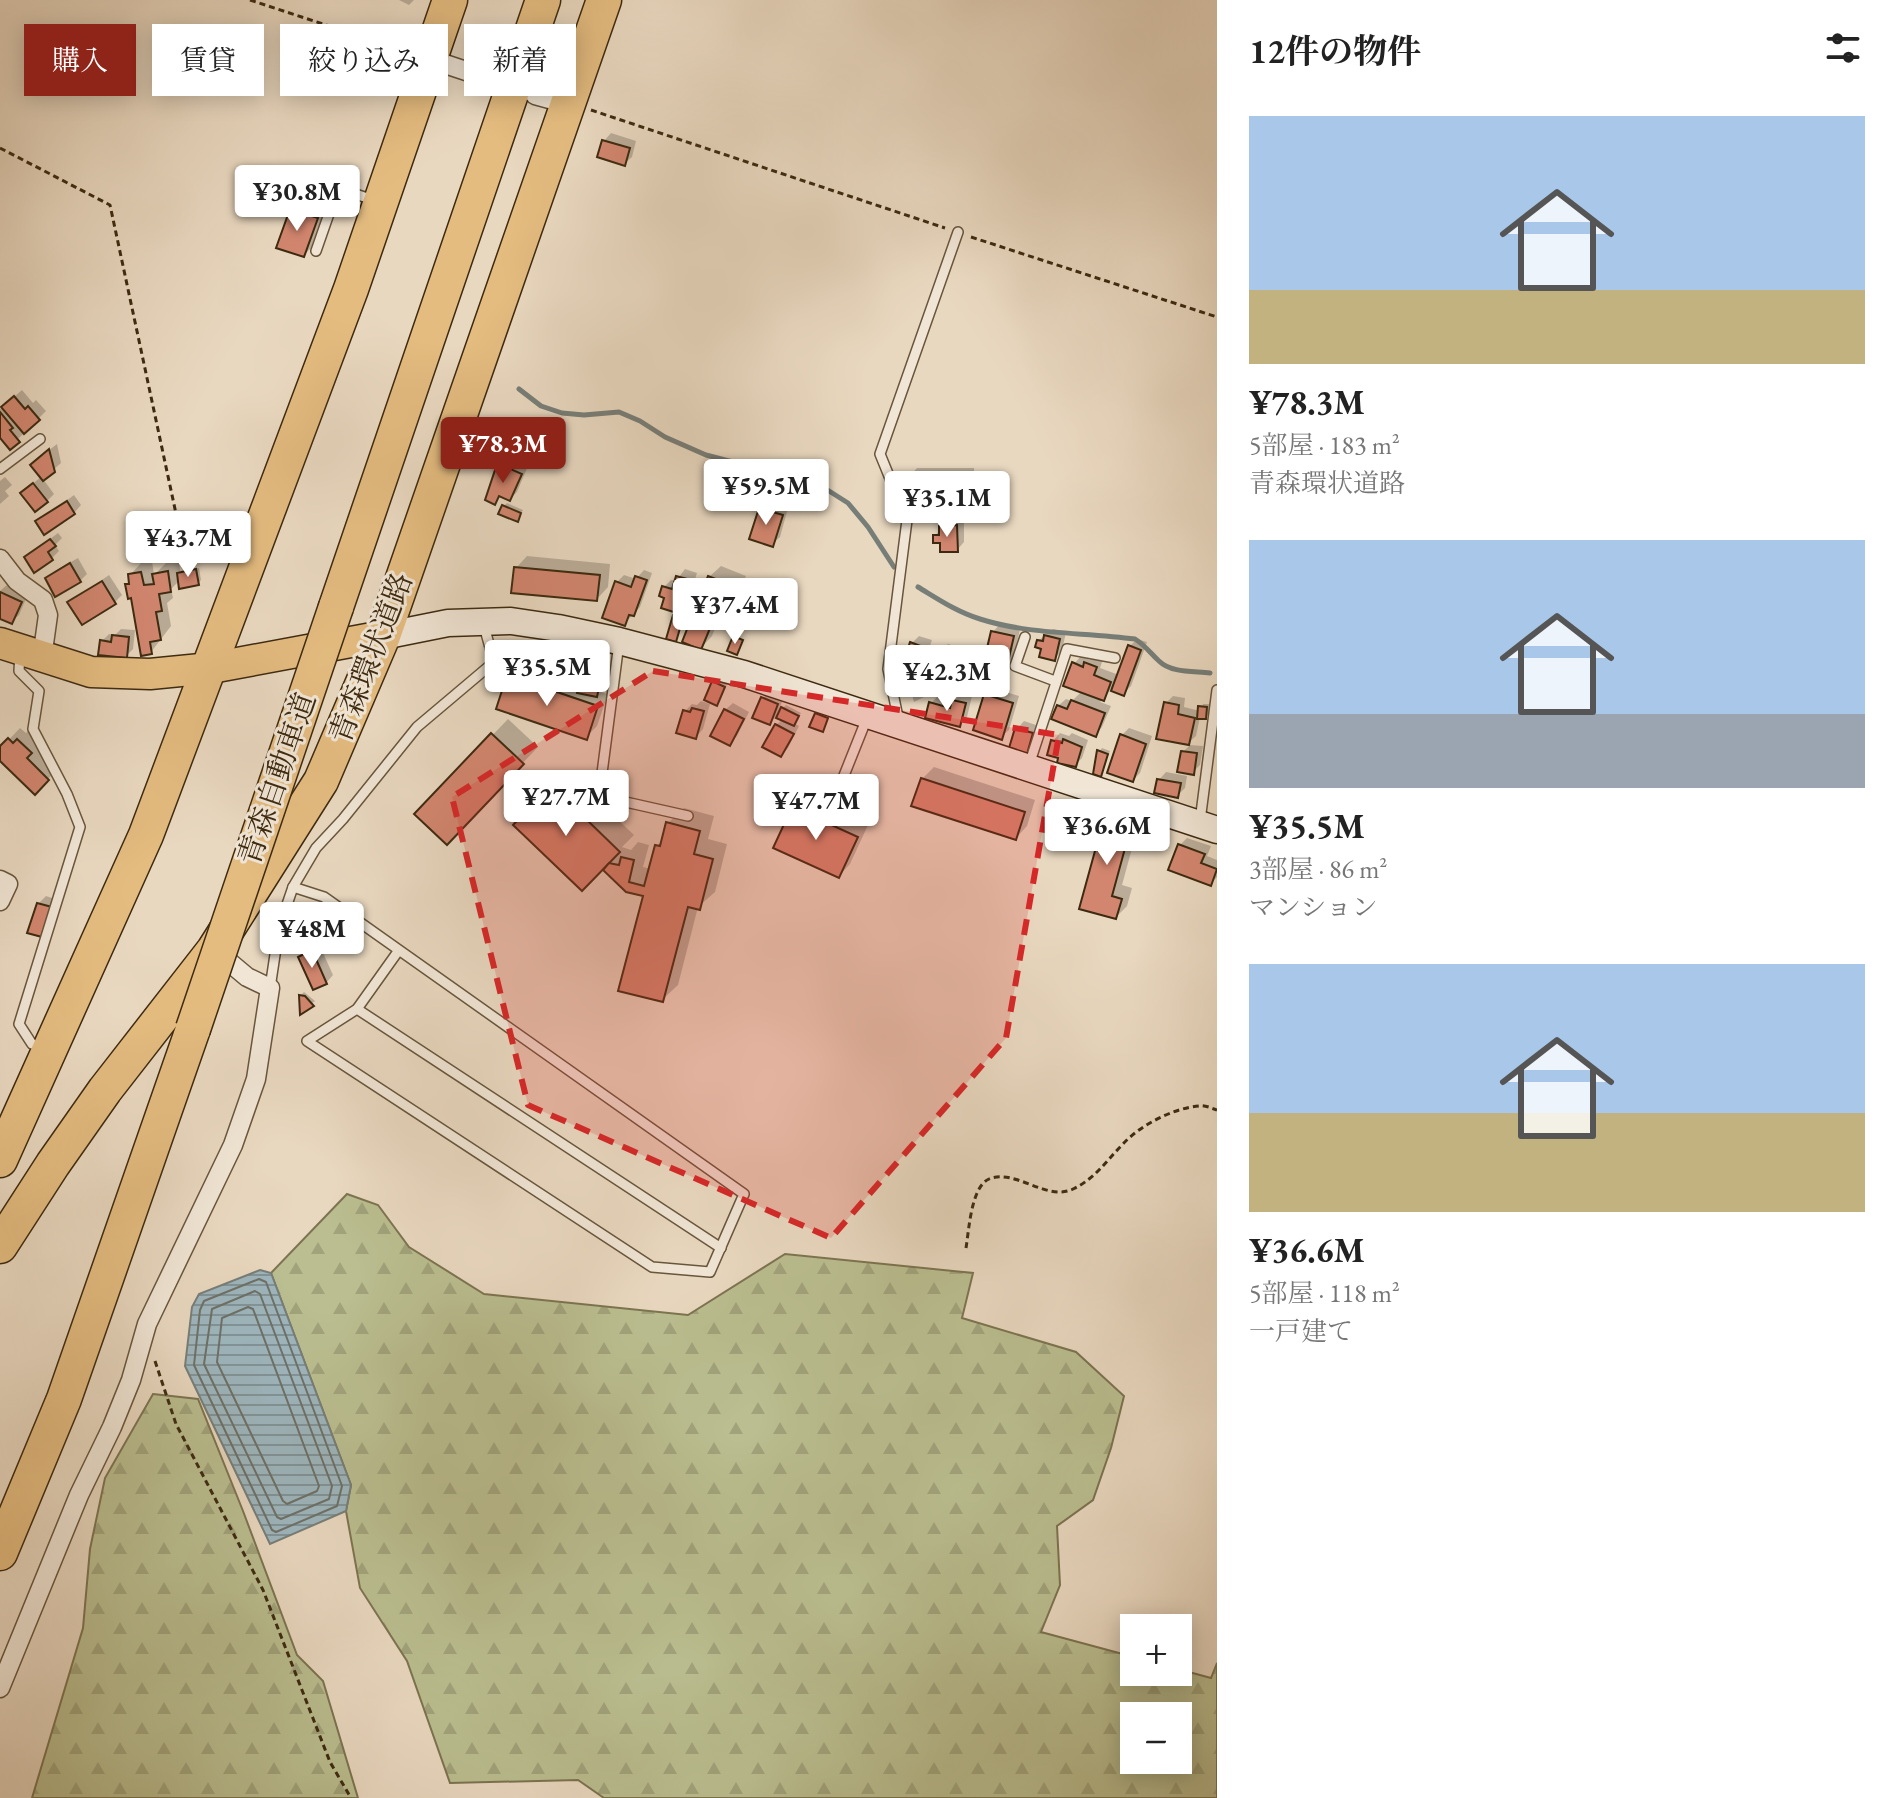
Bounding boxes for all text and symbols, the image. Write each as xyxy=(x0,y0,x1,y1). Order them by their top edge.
chip: 購入 xyxy=(24,24,136,96)
chip: 賃貸 xyxy=(152,24,264,96)
chip: 絞り込み xyxy=(280,24,448,96)
chip: 新着 xyxy=(464,24,576,96)
icon: filters xyxy=(1821,26,1865,70)
text: 12件の物件 xyxy=(1249,29,1421,73)
pin: ¥30.8M xyxy=(232,165,362,233)
icon: home xyxy=(1485,168,1629,312)
text: ¥30.8M xyxy=(253,174,341,208)
text: ¥78.3M xyxy=(1249,380,1365,424)
pin: ¥78.3M xyxy=(438,417,568,485)
text: ¥78.3M xyxy=(459,426,547,460)
text: 5部屋 · 183 m² xyxy=(1249,428,1400,462)
pin: ¥59.5M xyxy=(701,459,831,527)
text: 青森環状道路 xyxy=(1249,466,1405,500)
text: ¥59.5M xyxy=(722,468,810,502)
pin: ¥35.1M xyxy=(882,471,1012,539)
text: ¥35.1M xyxy=(903,480,991,514)
pin: ¥43.7M xyxy=(123,511,253,579)
text: ¥43.7M xyxy=(144,520,232,554)
street label: 青森環状道路 xyxy=(320,567,421,749)
pin: ¥37.4M xyxy=(670,578,800,646)
text: ¥37.4M xyxy=(691,587,779,621)
icon: home xyxy=(1485,592,1629,736)
pin: ¥35.5M xyxy=(482,640,612,708)
pin: ¥42.3M xyxy=(882,645,1012,713)
text: ¥35.5M xyxy=(503,649,591,683)
text: ¥42.3M xyxy=(903,654,991,688)
street label: 青森自動車道 xyxy=(229,687,324,870)
pin: ¥27.7M xyxy=(501,770,631,838)
pin: ¥47.7M xyxy=(751,774,881,842)
text: ¥27.7M xyxy=(522,779,610,813)
text: ¥47.7M xyxy=(772,783,860,817)
pin: ¥36.6M xyxy=(1042,799,1172,867)
text: ¥35.5M xyxy=(1249,804,1365,848)
text: ¥36.6M xyxy=(1063,808,1151,842)
text: 3部屋 · 86 m² xyxy=(1249,852,1387,886)
text: マンション xyxy=(1249,890,1378,924)
pin: ¥48M xyxy=(265,902,359,970)
text: ¥48M xyxy=(278,911,346,945)
icon: home xyxy=(1485,1016,1629,1160)
text: ¥36.6M xyxy=(1249,1228,1365,1272)
text: 5部屋 · 118 m² xyxy=(1249,1276,1400,1310)
text: 一戸建て xyxy=(1249,1314,1353,1348)
map controls xyxy=(1120,1614,1192,1774)
button: + xyxy=(1120,1614,1192,1686)
button: − xyxy=(1120,1702,1192,1774)

